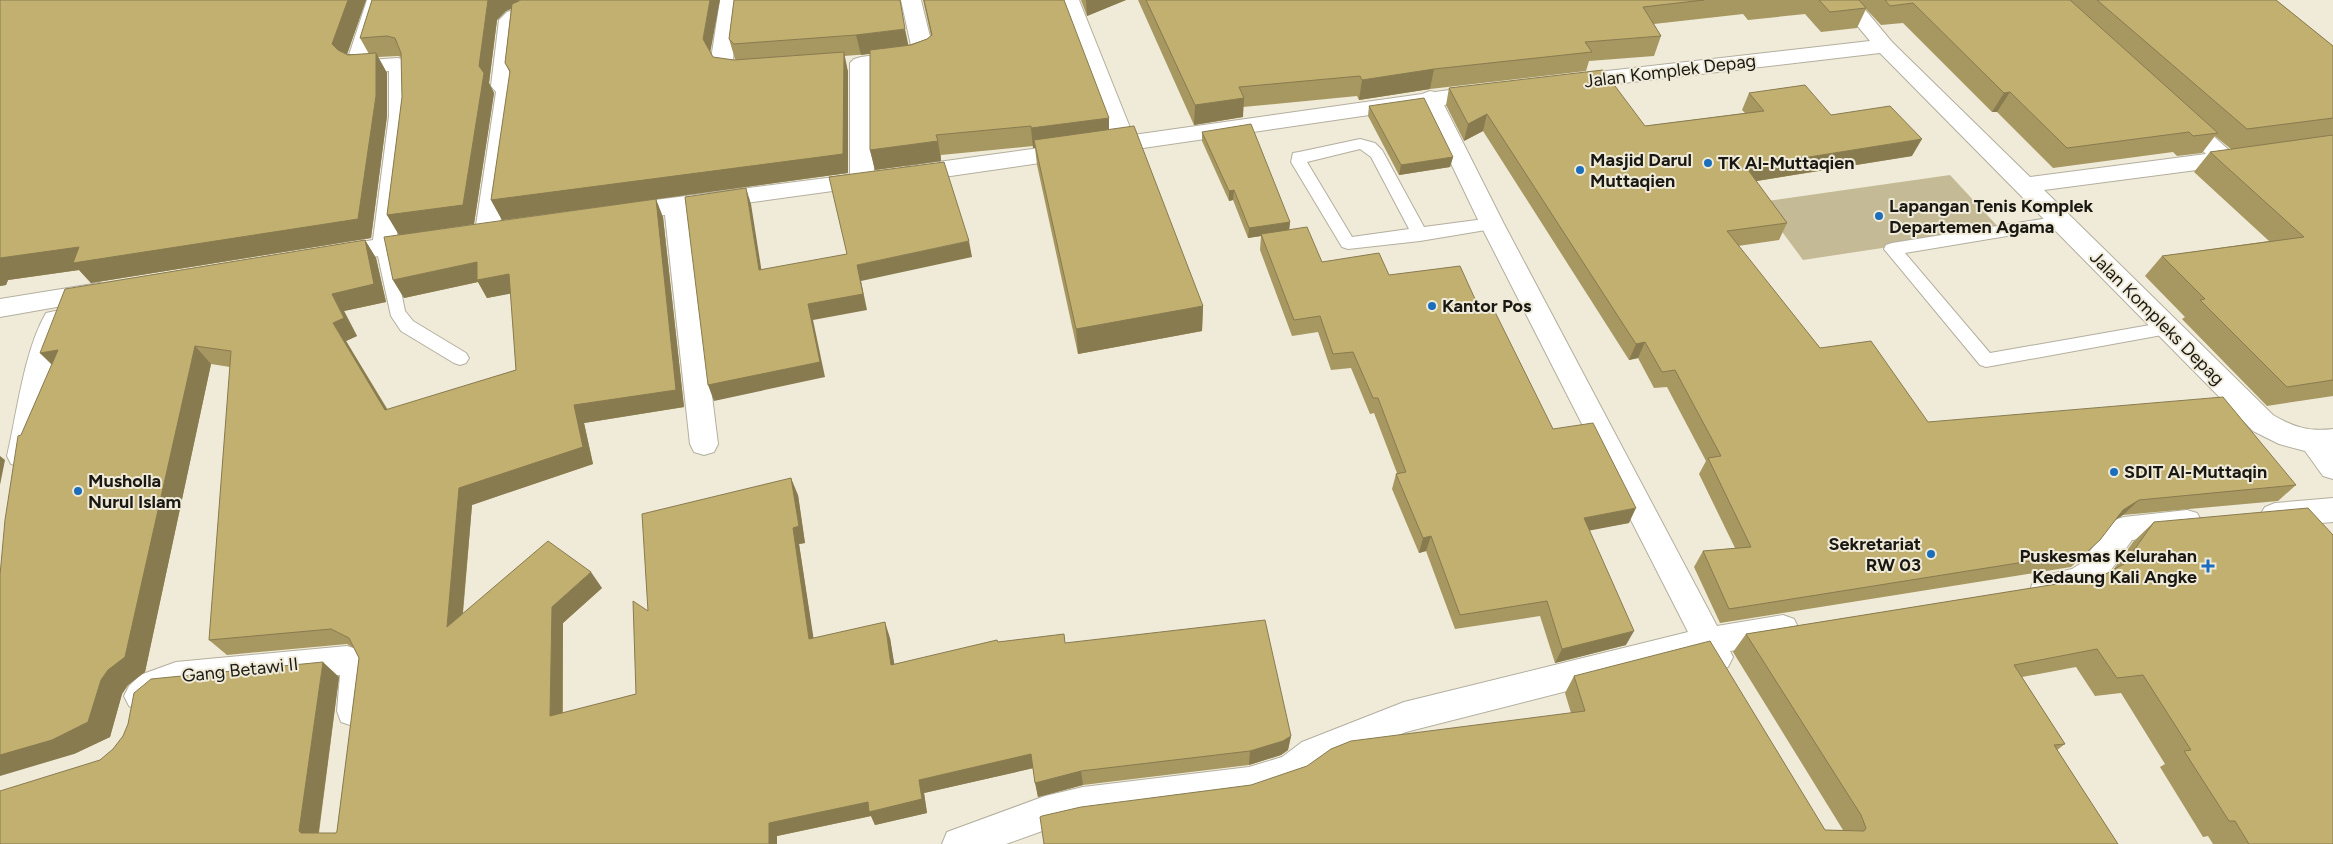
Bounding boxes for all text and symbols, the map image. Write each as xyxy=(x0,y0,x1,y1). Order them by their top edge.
street label: Jalan Komplek Depag xyxy=(1583,50,1757,92)
place label: Masjid Darul Muttaqien xyxy=(1590,149,1692,192)
place label: TK Al-Muttaqien xyxy=(1718,152,1855,174)
marker: TK Al-Muttaqien xyxy=(1702,157,1714,169)
marker: Masjid Darul Muttaqien xyxy=(1574,164,1586,176)
place label: Lapangan Tenis Komplek Departemen Agama xyxy=(1889,195,2094,238)
marker: Lapangan Tenis Komplek Departemen Agama xyxy=(1873,210,1885,222)
street label: Jalan Kompleks Depag xyxy=(2085,246,2229,390)
place label: Kantor Pos xyxy=(1442,295,1532,317)
marker: Kantor Pos xyxy=(1426,300,1438,312)
place label: SDIT Al-Muttaqin xyxy=(2124,461,2267,483)
marker: SDIT Al-Muttaqin xyxy=(2108,466,2120,478)
place label: Musholla Nurul Islam xyxy=(88,470,181,513)
marker: Musholla Nurul Islam xyxy=(72,485,84,497)
place label: Sekretariat RW 03 xyxy=(1829,533,1921,576)
place label: Puskesmas Kelurahan Kedaung Kali Angke xyxy=(2019,545,2197,588)
marker: Sekretariat RW 03 xyxy=(1925,548,1937,560)
marker: Puskesmas Kelurahan Kedaung Kali Angke xyxy=(2201,559,2215,573)
street label: Gang Betawi II xyxy=(181,653,299,687)

